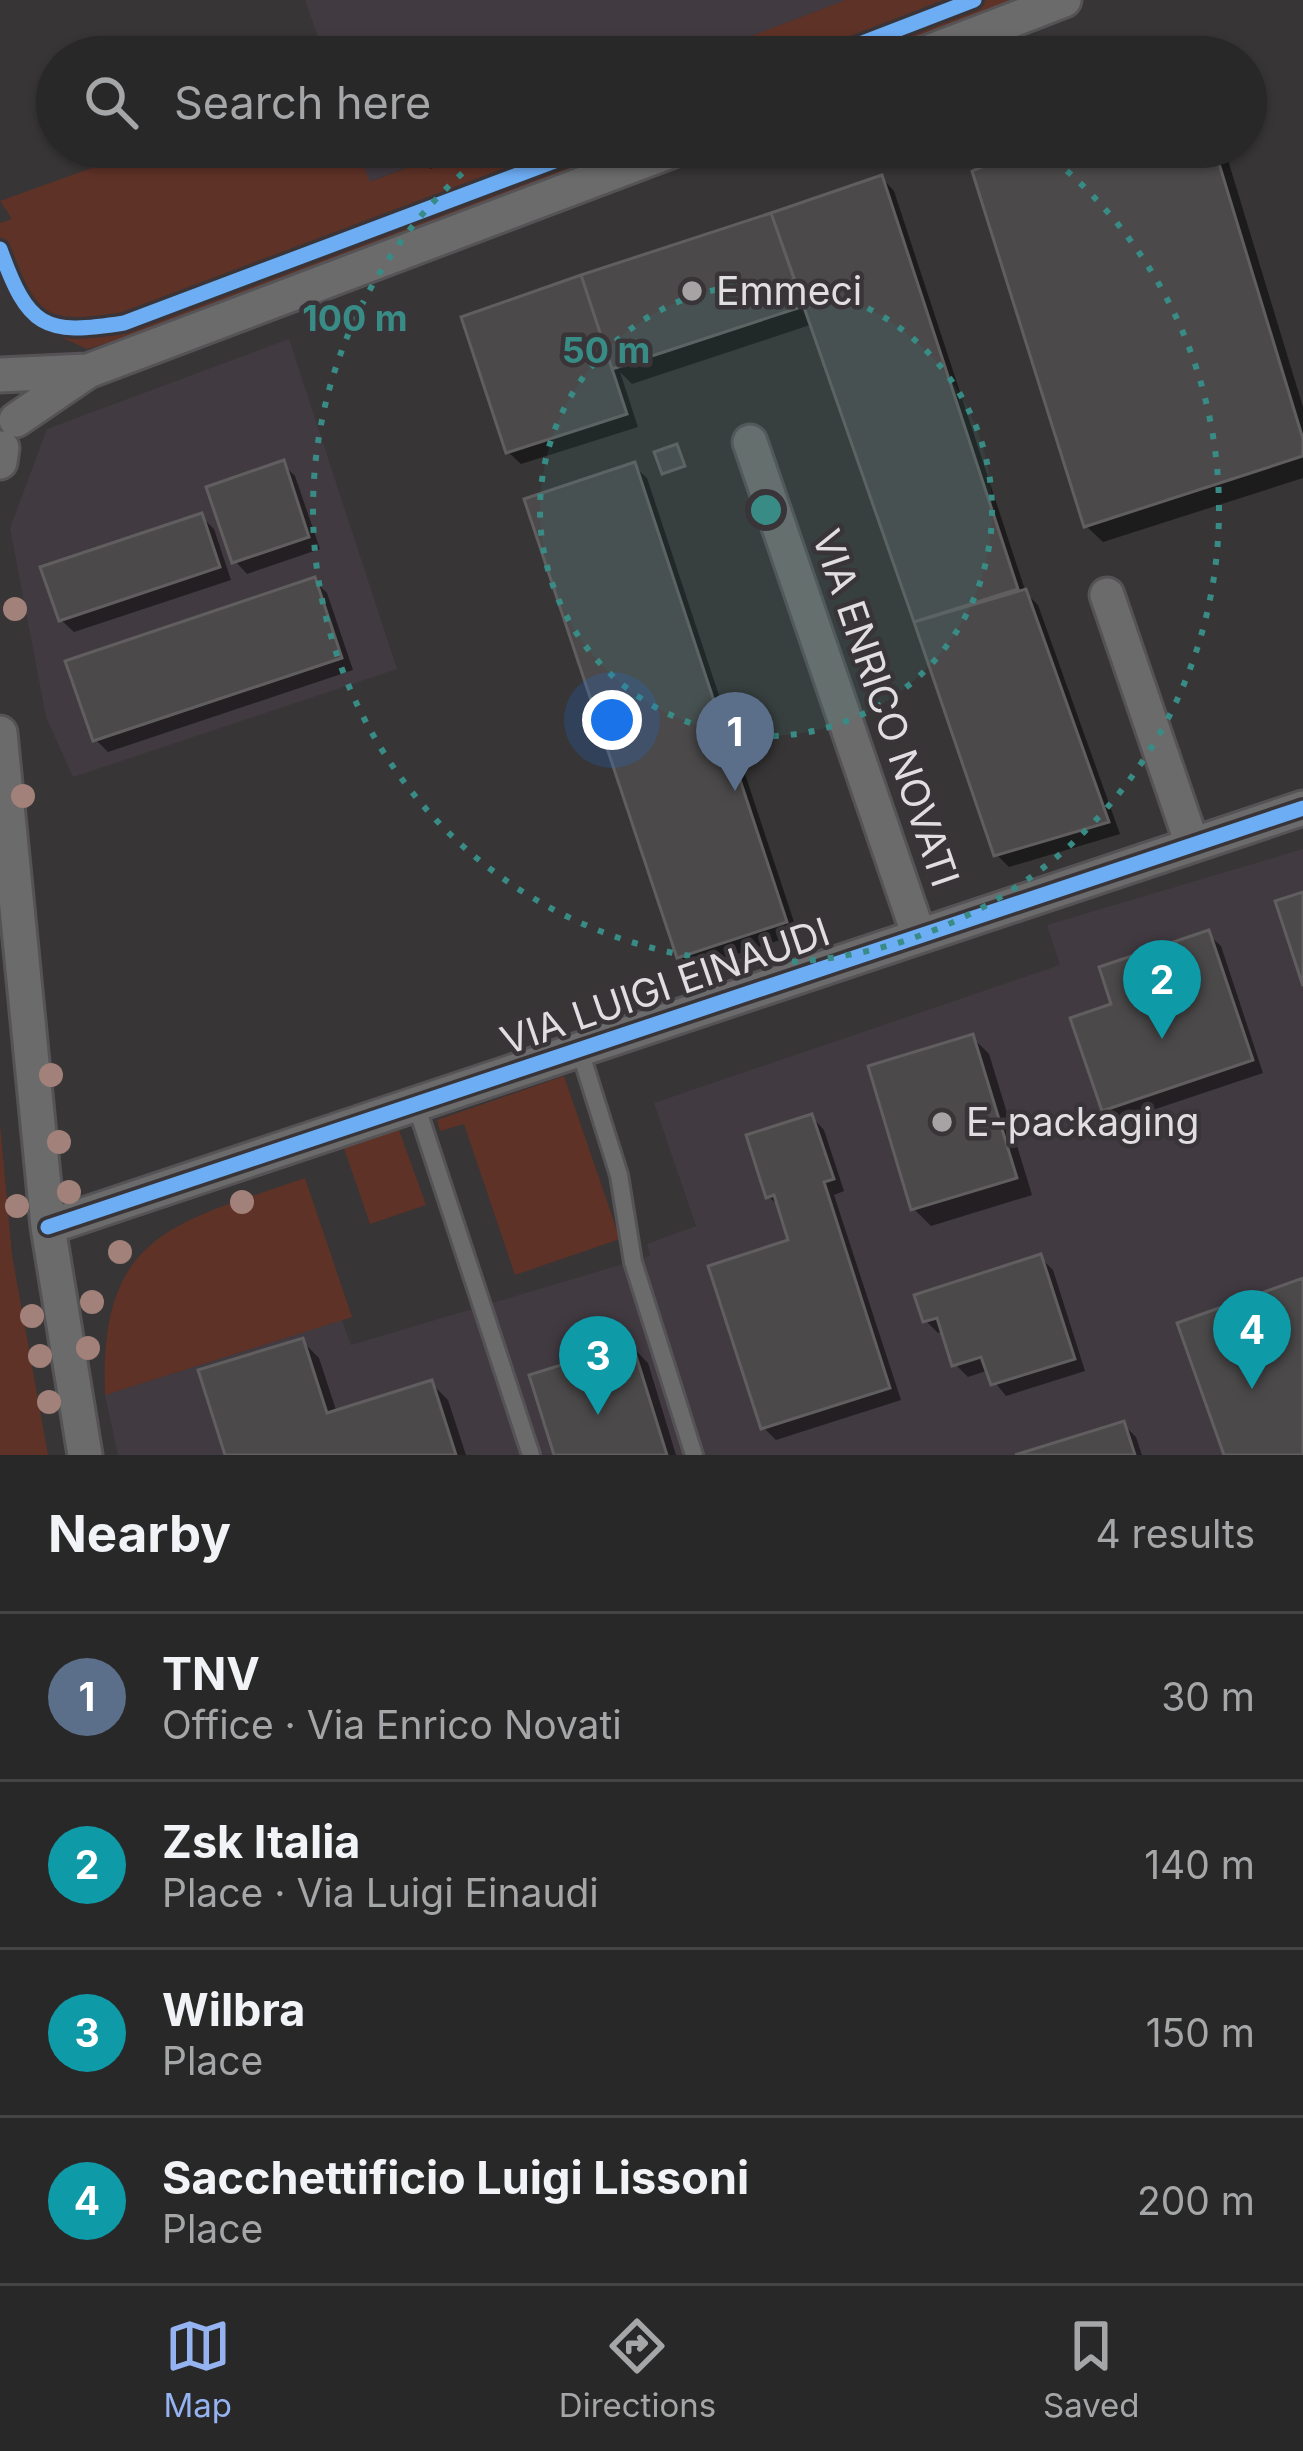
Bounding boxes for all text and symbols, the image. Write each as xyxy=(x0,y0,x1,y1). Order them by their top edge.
search box xyxy=(36,36,1267,168)
icon: search xyxy=(78,69,144,135)
text: Search here xyxy=(174,75,431,130)
place label: Emmeci xyxy=(716,267,862,314)
marker: Emmeci xyxy=(679,278,705,304)
text: 100 m xyxy=(302,296,408,340)
text: 50 m xyxy=(562,328,650,372)
centre of rings xyxy=(745,489,787,531)
street label: VIA ENRICO NOVATI xyxy=(803,523,970,892)
your location xyxy=(582,690,642,750)
pin: 1 xyxy=(696,692,774,791)
street label: VIA LUIGI EINAUDI xyxy=(494,907,835,1064)
pin: 2 xyxy=(1123,940,1201,1039)
place label: E-packaging xyxy=(966,1098,1199,1145)
marker: E-packaging xyxy=(929,1109,955,1135)
pin: 4 xyxy=(1213,1290,1291,1389)
pin: 3 xyxy=(559,1316,637,1415)
text: Nearby xyxy=(48,1503,231,1564)
text: 4 results xyxy=(1095,1510,1255,1557)
text: TNV xyxy=(162,1646,260,1701)
text: 1 xyxy=(79,1673,95,1720)
text: 30 m xyxy=(1161,1673,1255,1720)
text: Office · Via Enrico Novati xyxy=(162,1701,622,1748)
text: Zsk Italia xyxy=(162,1814,360,1869)
text: 2 xyxy=(75,1841,99,1888)
text: 140 m xyxy=(1144,1841,1255,1888)
text: Place · Via Luigi Einaudi xyxy=(162,1869,599,1916)
text: Wilbra xyxy=(162,1982,305,2037)
text: 3 xyxy=(74,2009,100,2056)
text: 150 m xyxy=(1146,2009,1255,2056)
text: Place xyxy=(162,2037,263,2084)
text: Sacchettificio Luigi Lissoni xyxy=(162,2150,749,2205)
text: 4 xyxy=(74,2177,100,2224)
text: 200 m xyxy=(1137,2177,1255,2224)
text: Place xyxy=(162,2205,263,2252)
tab: Map xyxy=(163,2313,232,2425)
tab: Directions xyxy=(559,2313,716,2425)
tab: Saved xyxy=(1043,2313,1140,2425)

